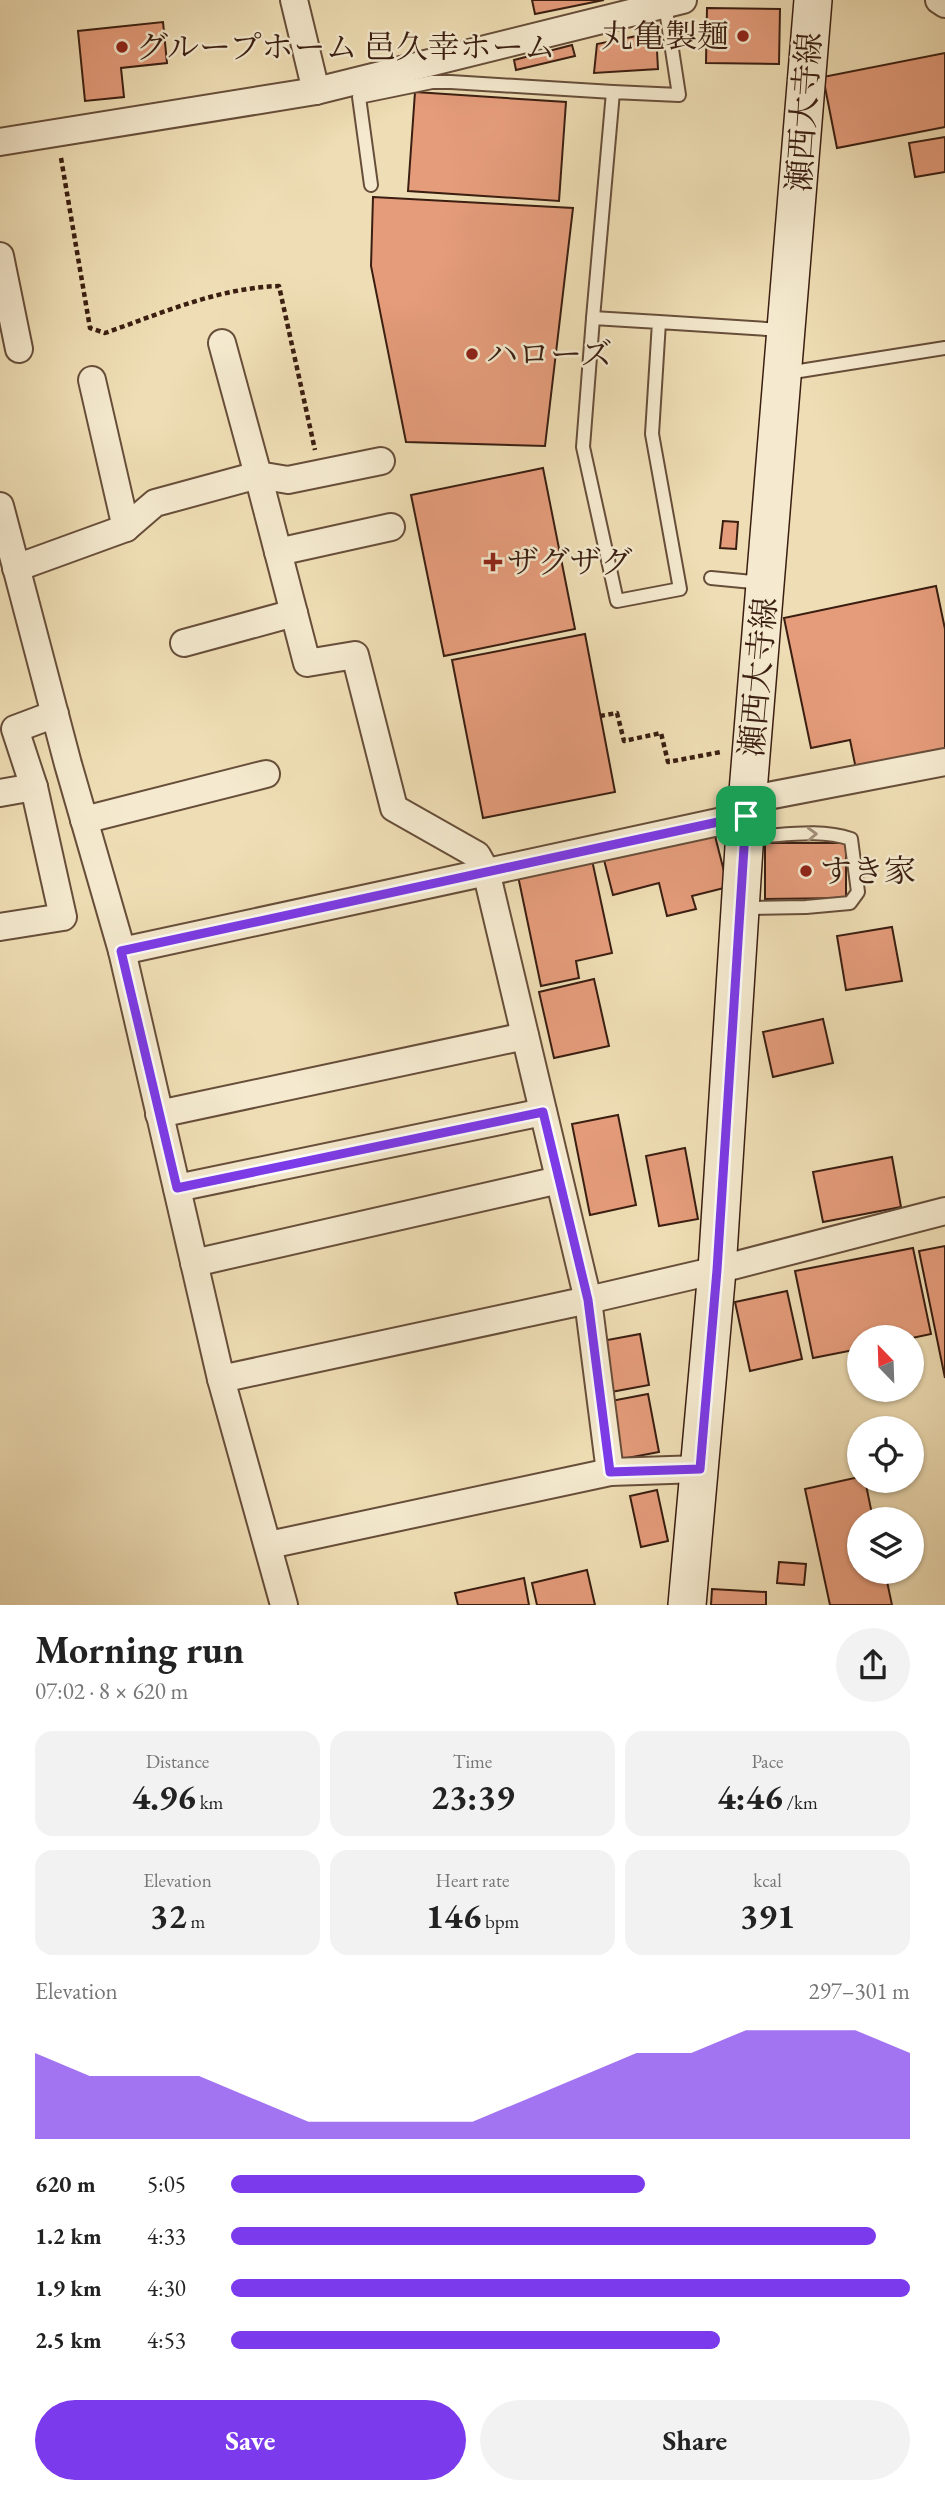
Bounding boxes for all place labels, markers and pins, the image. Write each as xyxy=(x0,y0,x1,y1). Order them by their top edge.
place label: 丸亀製麺 xyxy=(601,15,729,57)
place label: グループホーム 邑久幸ホーム xyxy=(136,26,556,68)
marker: 丸亀製麺 xyxy=(735,28,751,44)
marker: グループホーム 邑久幸ホーム xyxy=(114,39,130,55)
place label: ハローズ xyxy=(486,333,612,375)
marker: ハローズ xyxy=(464,346,480,362)
place label: ザグザグ xyxy=(507,541,632,583)
marker: ザグザグ xyxy=(485,554,501,570)
pin xyxy=(716,786,776,846)
place label: すき家 xyxy=(820,850,916,892)
marker: すき家 xyxy=(798,863,814,879)

